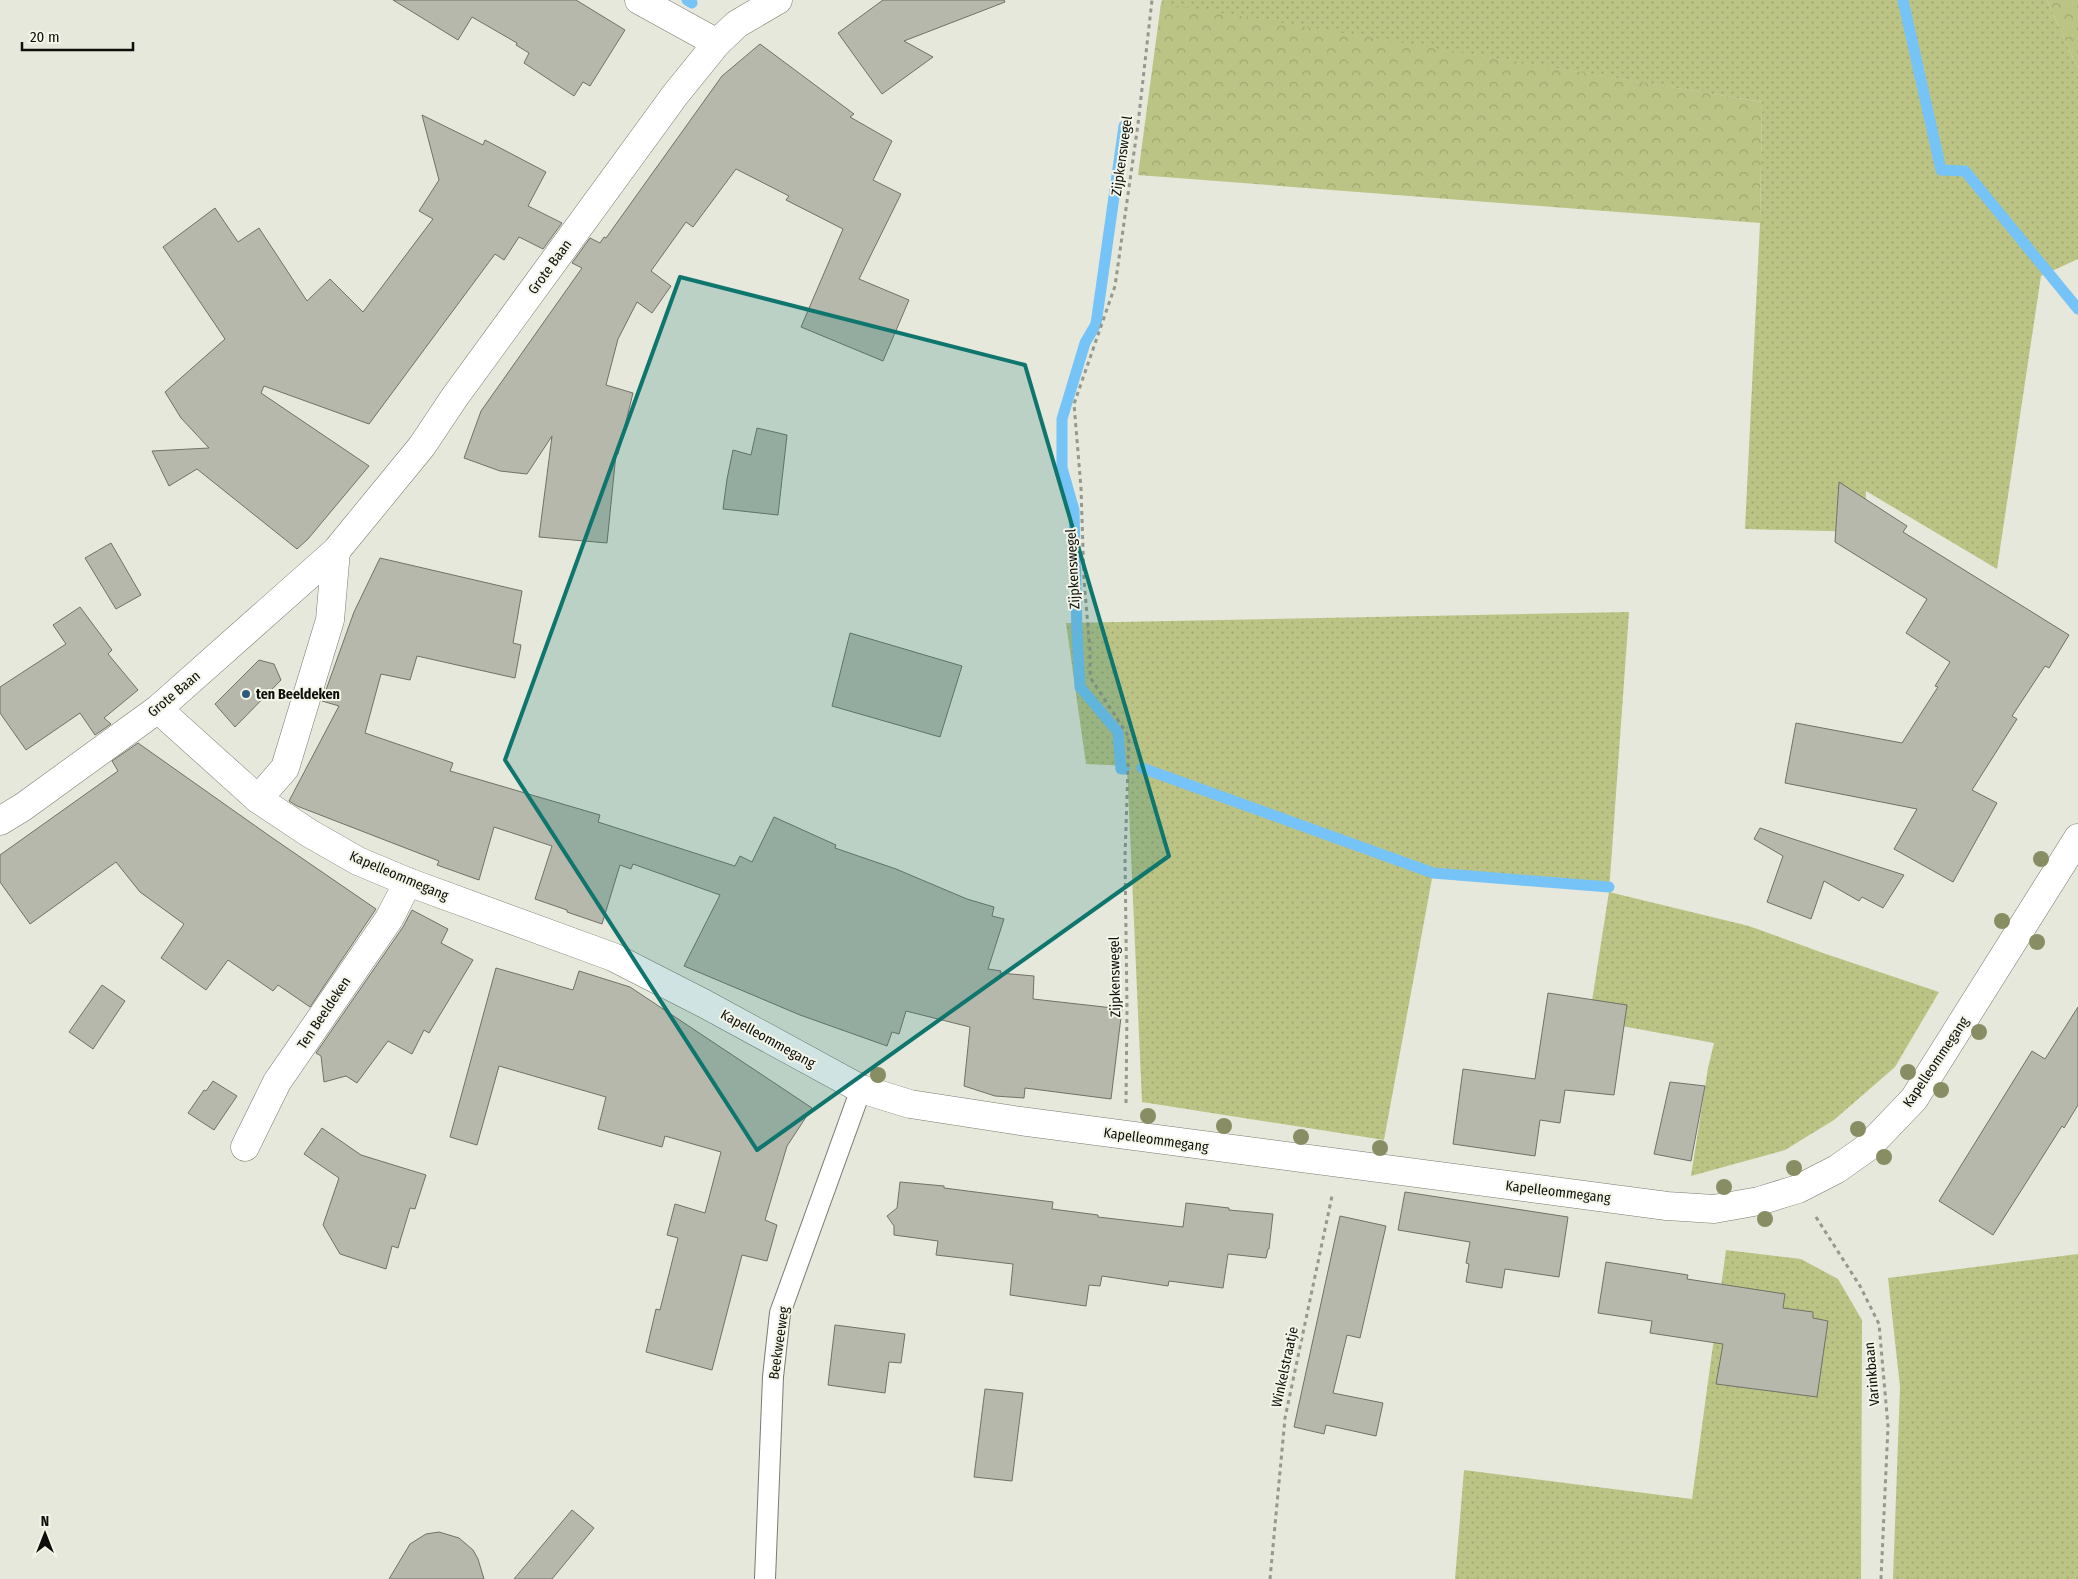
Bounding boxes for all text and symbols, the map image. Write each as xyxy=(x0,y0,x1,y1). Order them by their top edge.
scale bar xyxy=(22,20,134,52)
text: 20 m xyxy=(30,28,60,46)
street label: Zijpkenswegel xyxy=(1108,115,1136,197)
street label: Grote Baan xyxy=(525,236,575,298)
street label: Zijpkenswegel xyxy=(1062,528,1084,610)
street label: Grote Baan xyxy=(144,667,204,721)
place label: ten Beeldeken xyxy=(256,686,340,703)
marker: ten Beeldeken xyxy=(240,688,252,700)
street label: Kapelleommegang xyxy=(347,848,451,905)
street label: Zijpkenswegel xyxy=(1106,936,1124,1018)
street label: Ten Beeldeken xyxy=(294,974,354,1052)
street label: Kapelleommegang xyxy=(718,1006,819,1072)
street label: Kapelleommegang xyxy=(1899,1013,1973,1111)
street label: Kapelleommegang xyxy=(1102,1124,1210,1156)
street label: Kapelleommegang xyxy=(1504,1177,1612,1207)
street label: Beekweeweg xyxy=(765,1305,793,1381)
street label: Winkelstraatje xyxy=(1268,1325,1302,1409)
street label: Varinkbaan xyxy=(1861,1341,1883,1407)
north arrow xyxy=(20,1509,70,1559)
text: N xyxy=(41,1513,49,1530)

